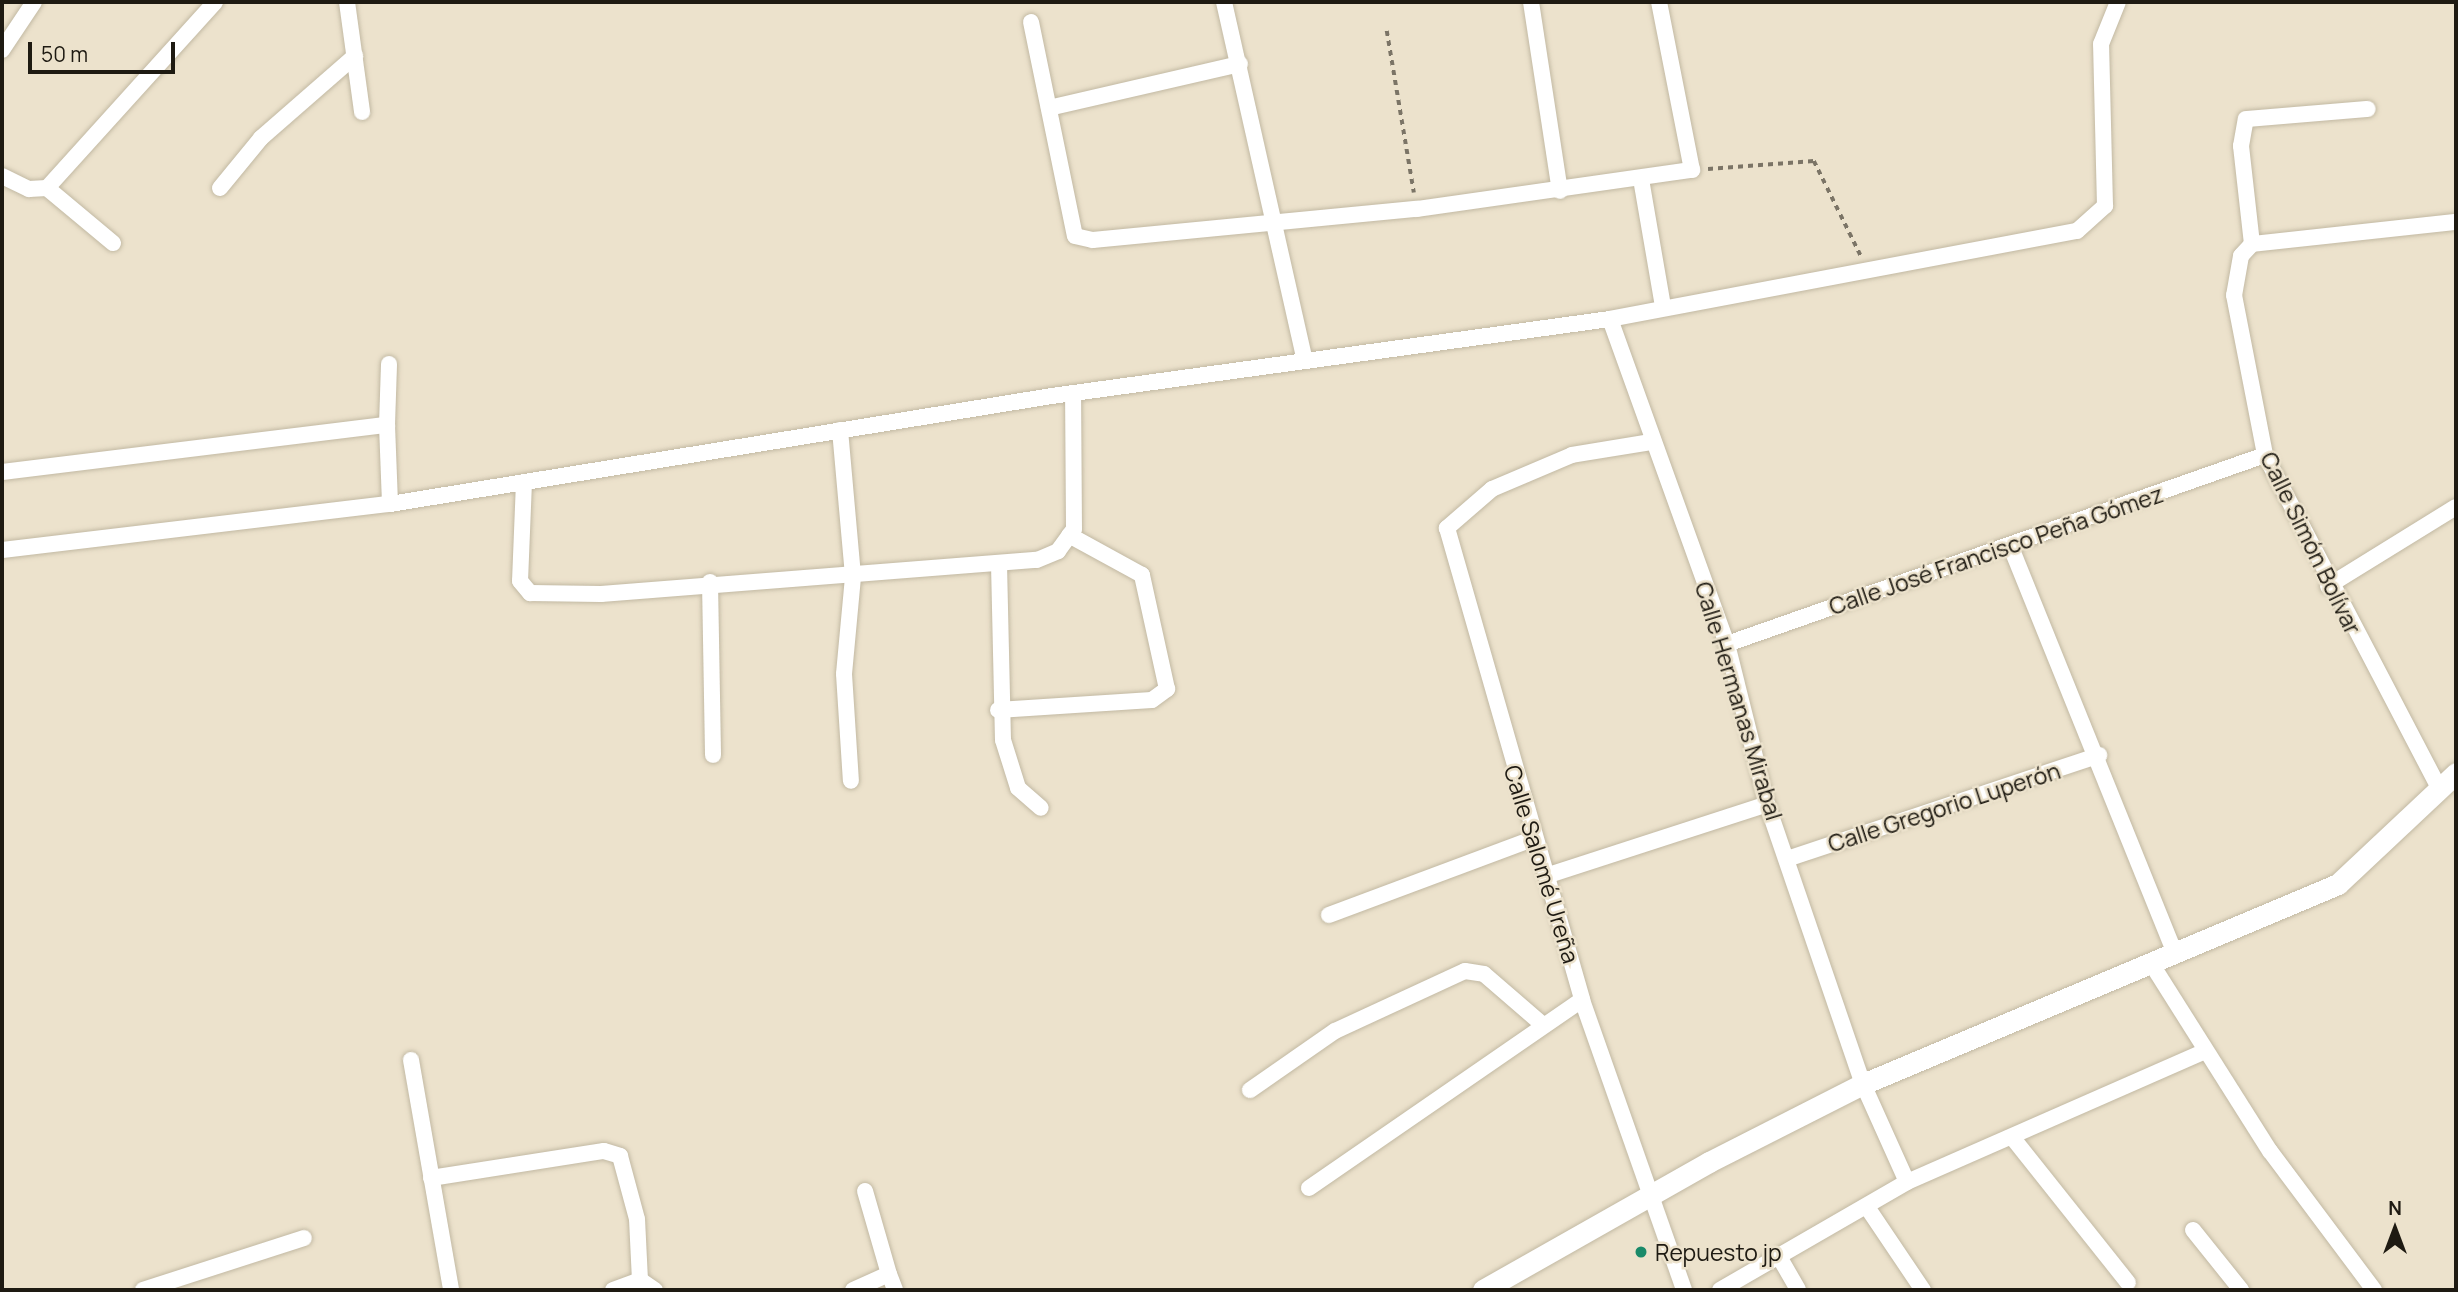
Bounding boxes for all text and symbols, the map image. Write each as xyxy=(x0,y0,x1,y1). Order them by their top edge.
scale bar xyxy=(32,28,178,72)
text: 50 m xyxy=(41,40,88,68)
street label: Calle Simón Bolívar xyxy=(2255,447,2367,639)
street label: Calle José Francisco Peña Gómez xyxy=(1825,480,2167,620)
street label: Calle Hermanas Mirabal xyxy=(1690,578,1788,824)
street label: Calle Gregorio Luperón xyxy=(1824,756,2064,858)
street label: Calle Salomé Ureña xyxy=(1499,762,1585,966)
north arrow xyxy=(2360,1194,2430,1264)
text: N xyxy=(2388,1195,2402,1221)
place label: Repuesto jp xyxy=(1655,1238,1782,1266)
marker: Repuesto jp xyxy=(1633,1244,1649,1260)

